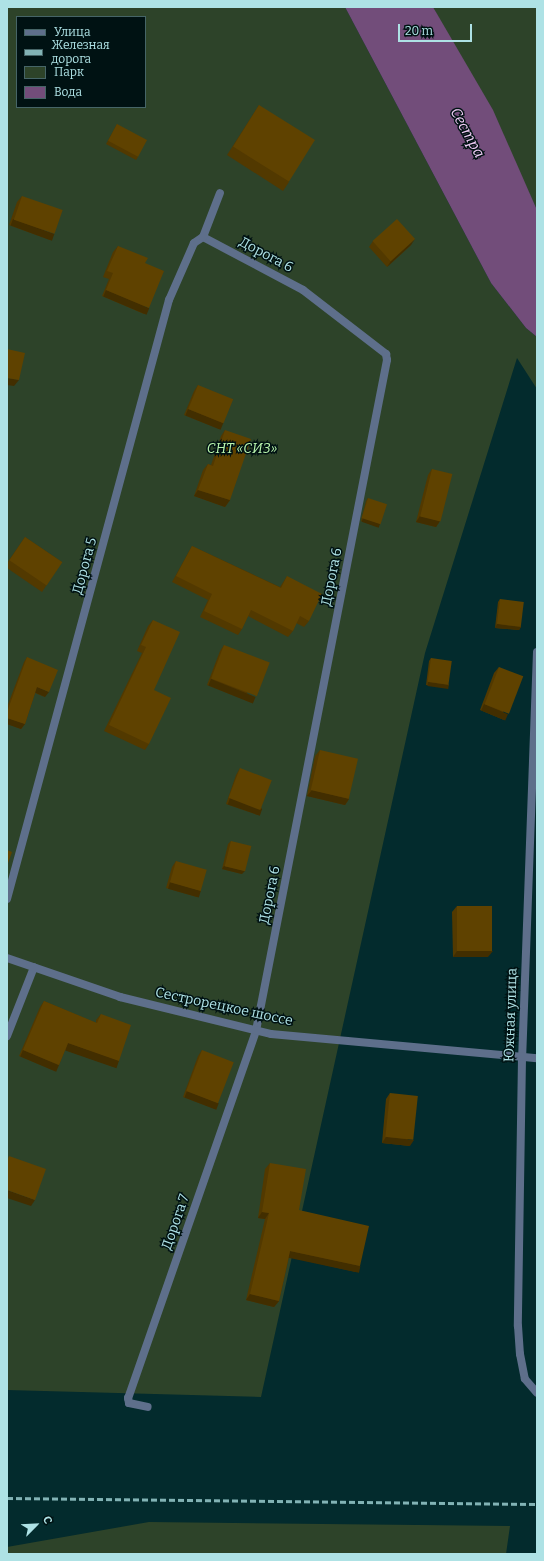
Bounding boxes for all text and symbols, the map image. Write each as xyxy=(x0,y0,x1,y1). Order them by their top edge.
legend xyxy=(16,16,146,108)
scale bar xyxy=(400,16,474,42)
text: 20 m xyxy=(405,24,433,38)
text: Улица xyxy=(54,25,90,39)
text: Железная дорога xyxy=(51,38,110,66)
text: Парк xyxy=(54,65,84,79)
text: Вода xyxy=(54,85,82,99)
water label: Сестра xyxy=(446,105,488,161)
street label: Дорога 6 xyxy=(236,234,296,276)
park label: СНТ «СИЗ» xyxy=(207,441,277,457)
street label: Дорога 5 xyxy=(69,536,101,596)
street label: Дорога 6 xyxy=(318,547,346,607)
street label: Дорога 6 xyxy=(256,865,284,925)
street label: Южная улица xyxy=(501,968,521,1062)
street label: Сестрорецкое шоссе xyxy=(154,984,294,1030)
street label: Дорога 7 xyxy=(159,1192,193,1252)
north arrow xyxy=(16,1505,56,1545)
text: С xyxy=(40,1514,55,1526)

